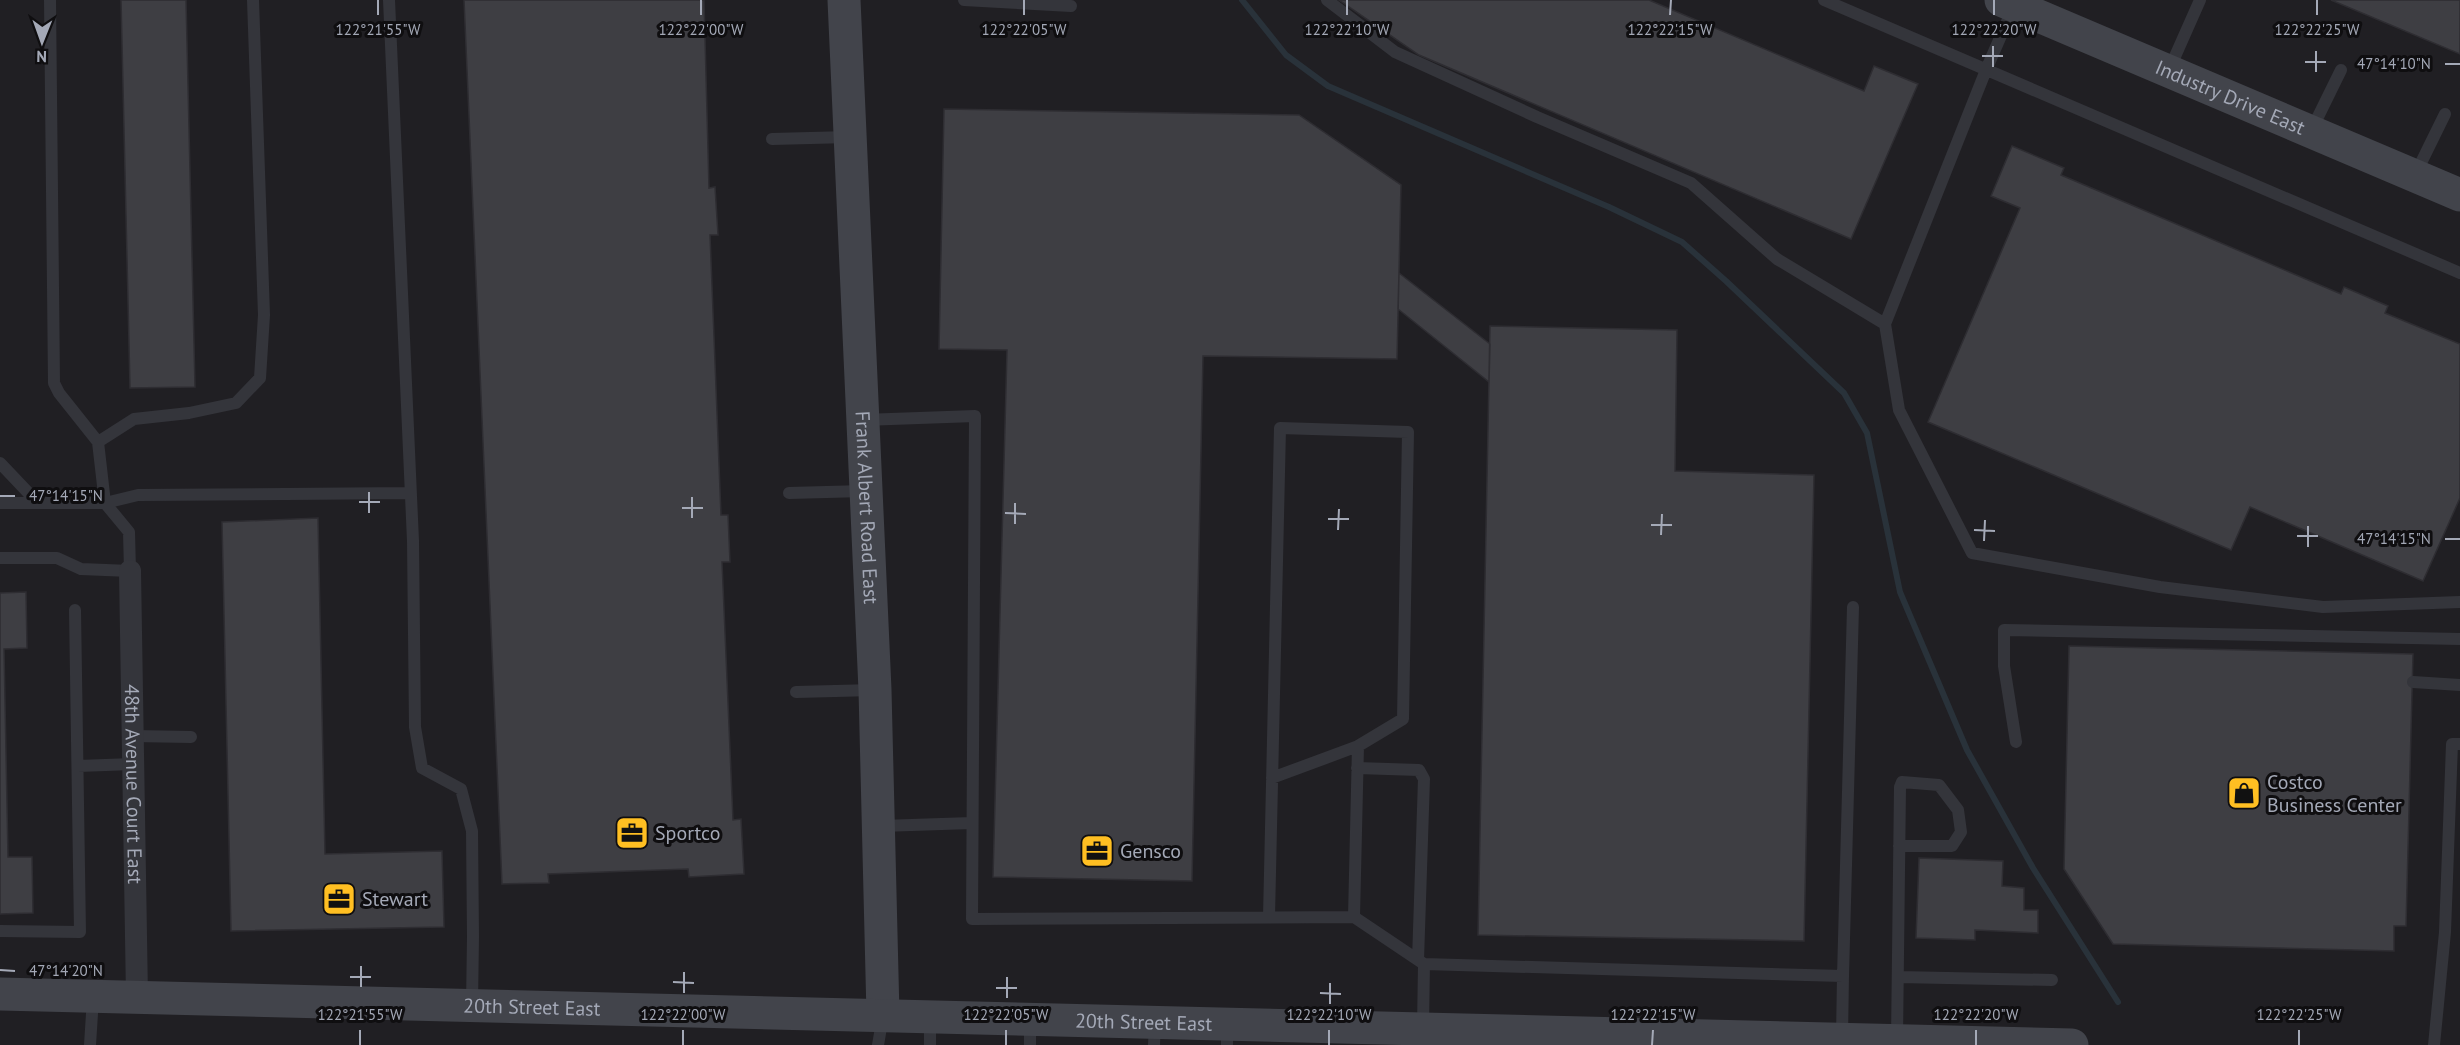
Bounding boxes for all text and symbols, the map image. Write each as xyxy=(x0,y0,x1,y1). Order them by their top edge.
north arrow xyxy=(12,12,72,72)
text: 122°21'55"W xyxy=(336,20,421,39)
text: 122°22'00"W xyxy=(659,20,744,39)
text: 122°22'05"W xyxy=(982,20,1067,39)
text: 122°22'10"W xyxy=(1305,20,1390,39)
text: 122°22'15"W xyxy=(1628,20,1713,39)
text: 122°22'20"W xyxy=(1952,20,2037,39)
text: 122°22'25"W xyxy=(2275,20,2360,39)
text: N xyxy=(36,47,47,67)
street label: Industry Drive East xyxy=(2151,54,2309,141)
text: 47°14'10"N xyxy=(2357,54,2431,73)
street label: Frank Albert Road East xyxy=(849,410,884,605)
text: 47°14'15"N xyxy=(29,486,103,505)
text: 47°14'15"N xyxy=(2357,529,2431,548)
street label: 48th Avenue Court East xyxy=(119,684,148,884)
place label: Costco Business Center xyxy=(2267,769,2402,818)
shop icon: Costco Business Center xyxy=(2226,775,2262,811)
office icon: Sportco xyxy=(614,815,650,851)
place label: Sportco xyxy=(655,820,720,846)
office icon: Gensco xyxy=(1079,833,1115,869)
place label: Gensco xyxy=(1120,838,1181,864)
office icon: Stewart xyxy=(321,881,357,917)
place label: Stewart xyxy=(362,886,428,912)
text: 47°14'20"N xyxy=(29,961,103,980)
street label: 20th Street East xyxy=(463,992,601,1022)
text: 122°21'55"W xyxy=(318,1005,403,1024)
text: 122°22'00"W xyxy=(641,1005,726,1024)
text: 122°22'05"W xyxy=(964,1005,1049,1024)
text: 122°22'10"W xyxy=(1287,1005,1372,1024)
text: 122°22'15"W xyxy=(1611,1005,1696,1024)
text: 122°22'20"W xyxy=(1934,1005,2019,1024)
text: 122°22'25"W xyxy=(2257,1005,2342,1024)
street label: 20th Street East xyxy=(1075,1007,1213,1037)

